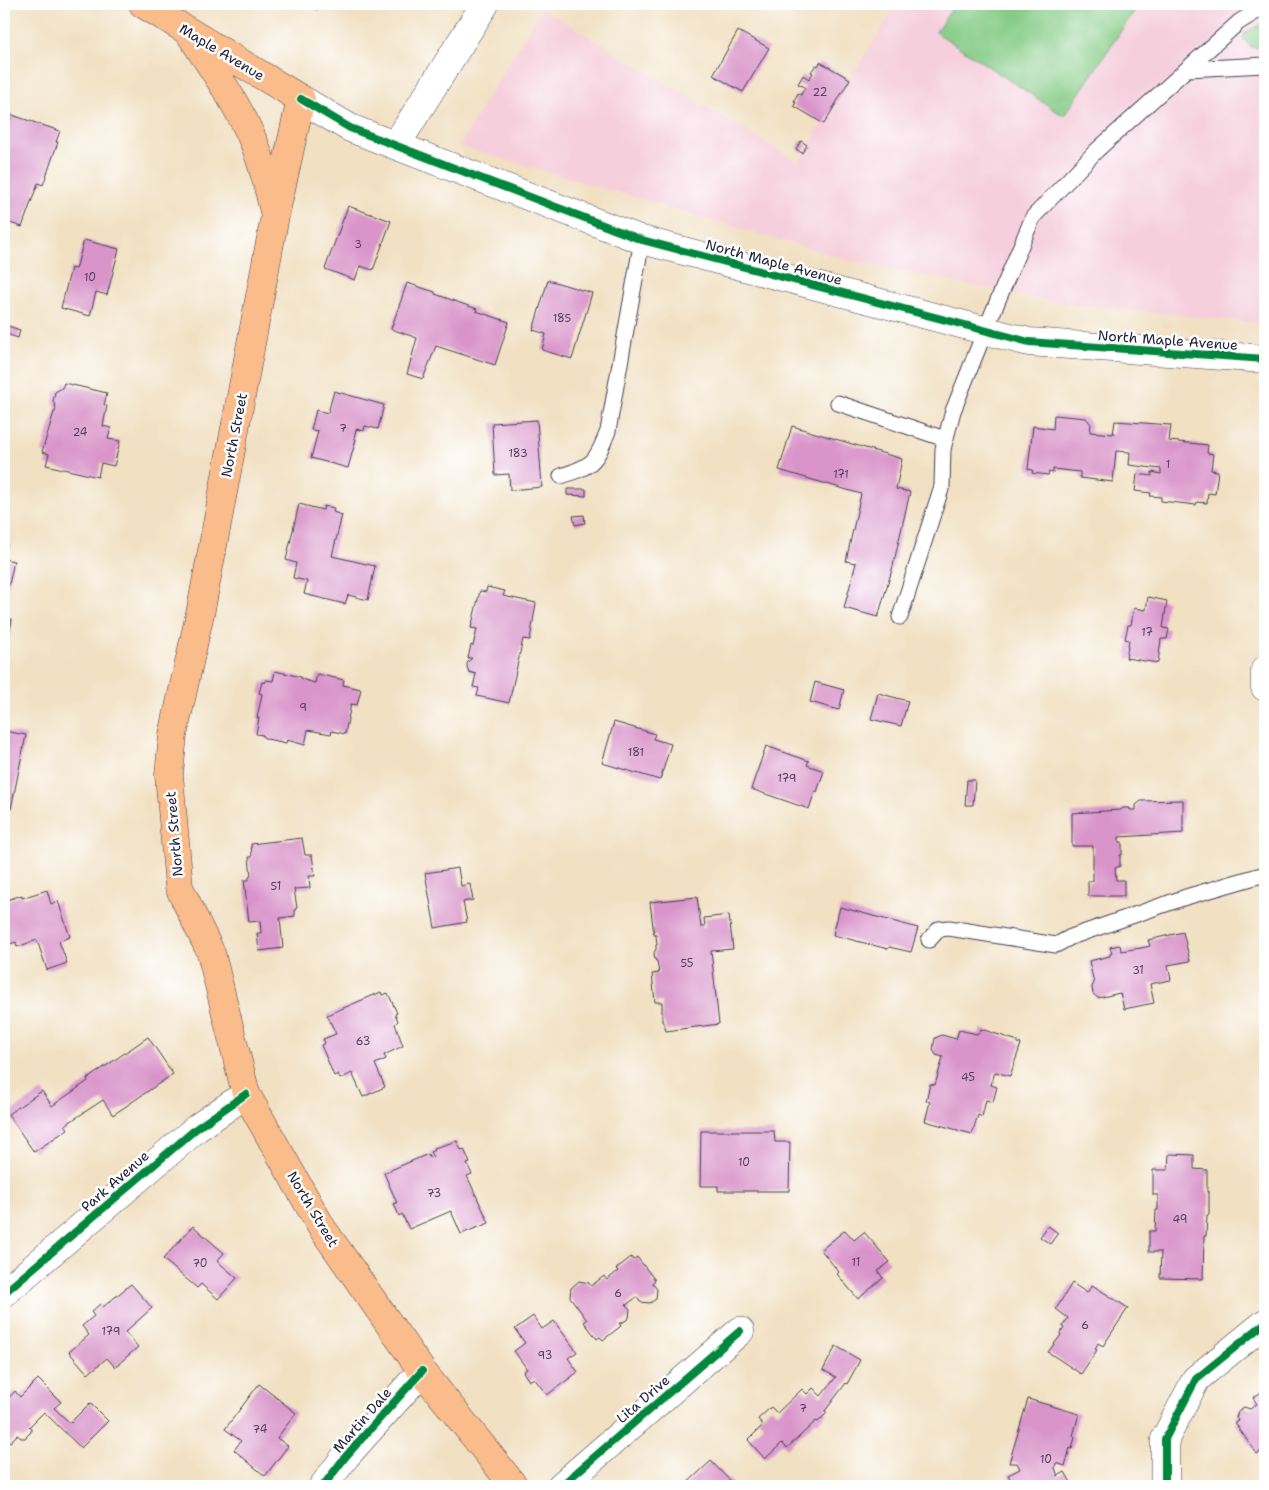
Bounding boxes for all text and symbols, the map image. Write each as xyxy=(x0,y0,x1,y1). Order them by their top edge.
street label: Maple Avenue xyxy=(176,20,268,84)
house number: 22 xyxy=(813,85,827,100)
street label: North Maple Avenue xyxy=(704,235,844,289)
house number: 3 xyxy=(354,237,362,252)
house number: 10 xyxy=(84,270,96,285)
house number: 185 xyxy=(553,311,572,326)
street label: North Maple Avenue xyxy=(1097,326,1239,354)
street label: North Street xyxy=(217,391,251,479)
house number: 7 xyxy=(339,421,347,436)
house number: 24 xyxy=(73,425,88,440)
house number: 183 xyxy=(508,446,528,461)
house number: 1 xyxy=(1166,457,1170,472)
house number: 171 xyxy=(833,467,849,482)
house number: 17 xyxy=(1141,625,1153,640)
house number: 9 xyxy=(299,700,307,715)
house number: 181 xyxy=(628,745,644,760)
house number: 179 xyxy=(777,771,797,786)
street label: North Street xyxy=(161,791,187,877)
house number: 51 xyxy=(271,879,281,894)
house number: 55 xyxy=(680,956,694,971)
house number: 31 xyxy=(1132,963,1144,978)
house number: 63 xyxy=(356,1034,370,1049)
house number: 45 xyxy=(961,1070,975,1085)
street label: Park Avenue xyxy=(77,1147,153,1215)
house number: 10 xyxy=(738,1155,750,1170)
street label: North Street xyxy=(283,1168,343,1250)
house number: 73 xyxy=(427,1186,441,1201)
house number: 49 xyxy=(1173,1212,1187,1227)
house number: 11 xyxy=(852,1255,860,1270)
house number: 70 xyxy=(192,1256,208,1271)
house number: 6 xyxy=(614,1286,622,1301)
house number: 6 xyxy=(1081,1318,1089,1333)
house number: 179 xyxy=(101,1324,121,1339)
house number: 93 xyxy=(538,1348,552,1363)
street label: Lita Drive xyxy=(613,1371,673,1427)
street label: Martin Dale xyxy=(329,1384,395,1456)
house number: 7 xyxy=(799,1401,807,1416)
house number: 74 xyxy=(253,1422,268,1437)
house number: 10 xyxy=(1040,1452,1052,1467)

